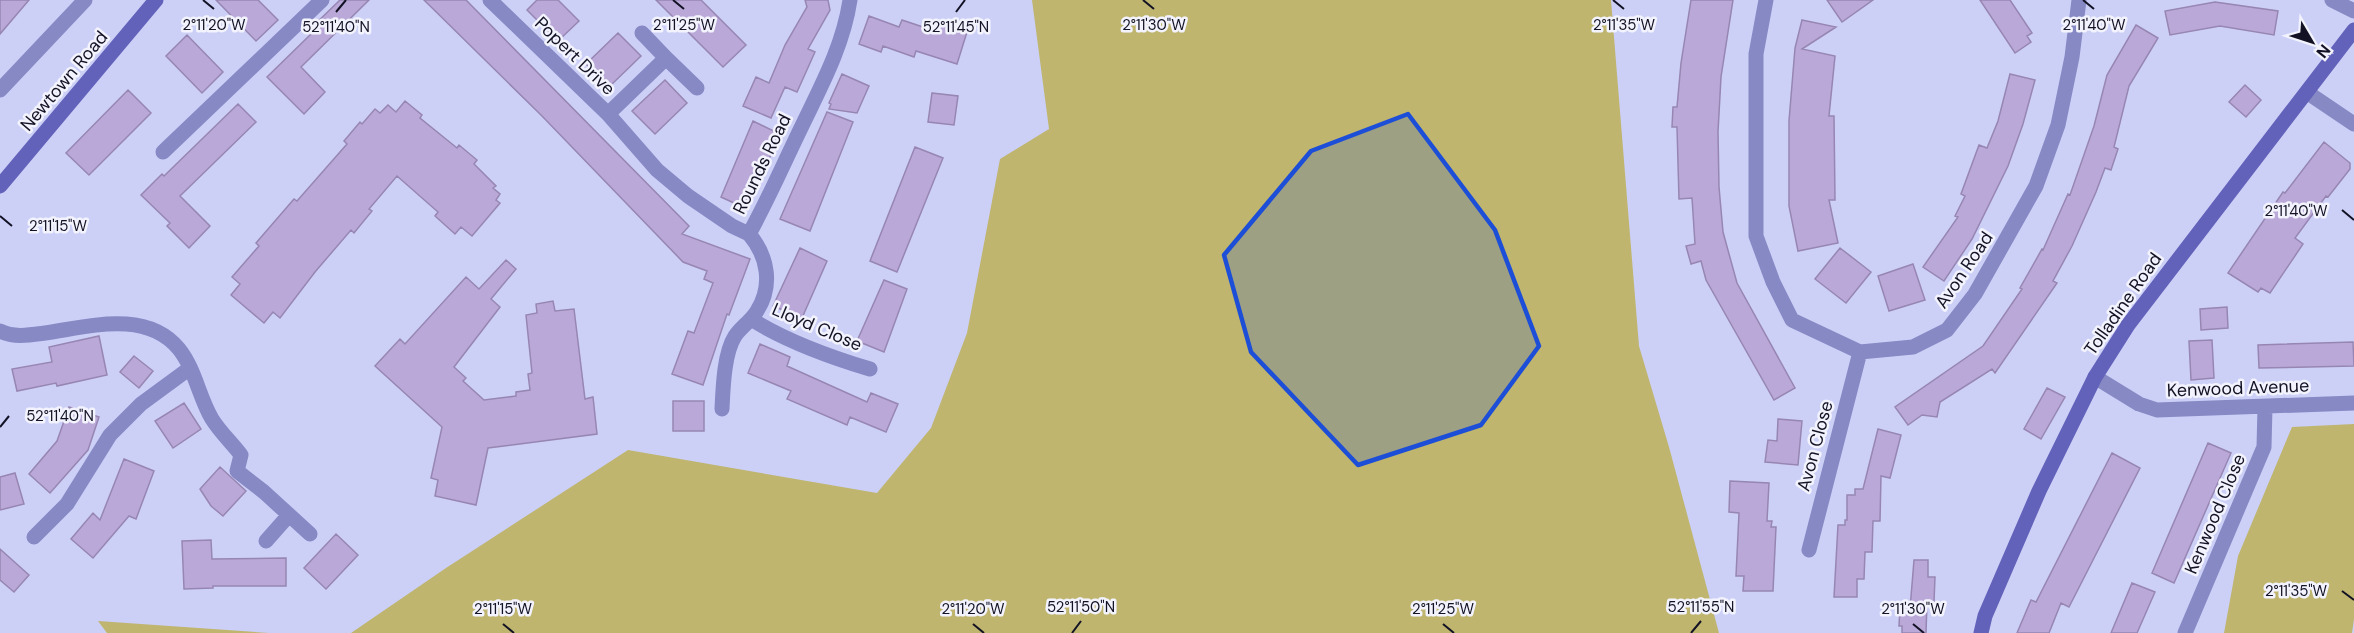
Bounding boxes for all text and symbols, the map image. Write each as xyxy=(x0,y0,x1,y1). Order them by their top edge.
street label: Popert Drive xyxy=(530,12,620,100)
north arrow xyxy=(2282,12,2342,72)
text: 2°11'20"W xyxy=(182,15,246,35)
text: 2°11'25"W xyxy=(653,15,715,35)
text: 2°11'30"W xyxy=(1122,15,1186,35)
text: 2°11'35"W xyxy=(1593,15,1656,35)
text: 2°11'40"W xyxy=(2063,15,2126,35)
text: 52°11'40"N xyxy=(302,17,370,37)
text: 52°11'45"N xyxy=(923,17,989,37)
street label: Newtown Road xyxy=(15,26,113,136)
text: N xyxy=(2311,40,2335,62)
street label: Rounds Road xyxy=(727,110,797,218)
text: 2°11'40"W xyxy=(2265,201,2328,221)
text: 2°11'15"W xyxy=(29,216,87,236)
street label: Avon Road xyxy=(1930,227,1998,313)
street label: Tolladine Road xyxy=(2079,248,2167,360)
street label: Lloyd Close xyxy=(768,297,866,357)
street label: Kenwood Avenue xyxy=(2166,374,2310,402)
street label: Avon Close xyxy=(1791,398,1839,494)
text: 52°11'40"N xyxy=(26,406,94,426)
street label: Kenwood Close xyxy=(2179,450,2251,578)
text: 2°11'35"W xyxy=(2265,581,2328,601)
text: 52°11'50"N xyxy=(1047,597,1115,617)
text: 52°11'55"N xyxy=(1668,597,1734,617)
text: 2°11'15"W xyxy=(474,599,532,619)
text: 2°11'20"W xyxy=(941,599,1005,619)
text: 2°11'25"W xyxy=(1412,599,1474,619)
text: 2°11'30"W xyxy=(1881,599,1945,619)

